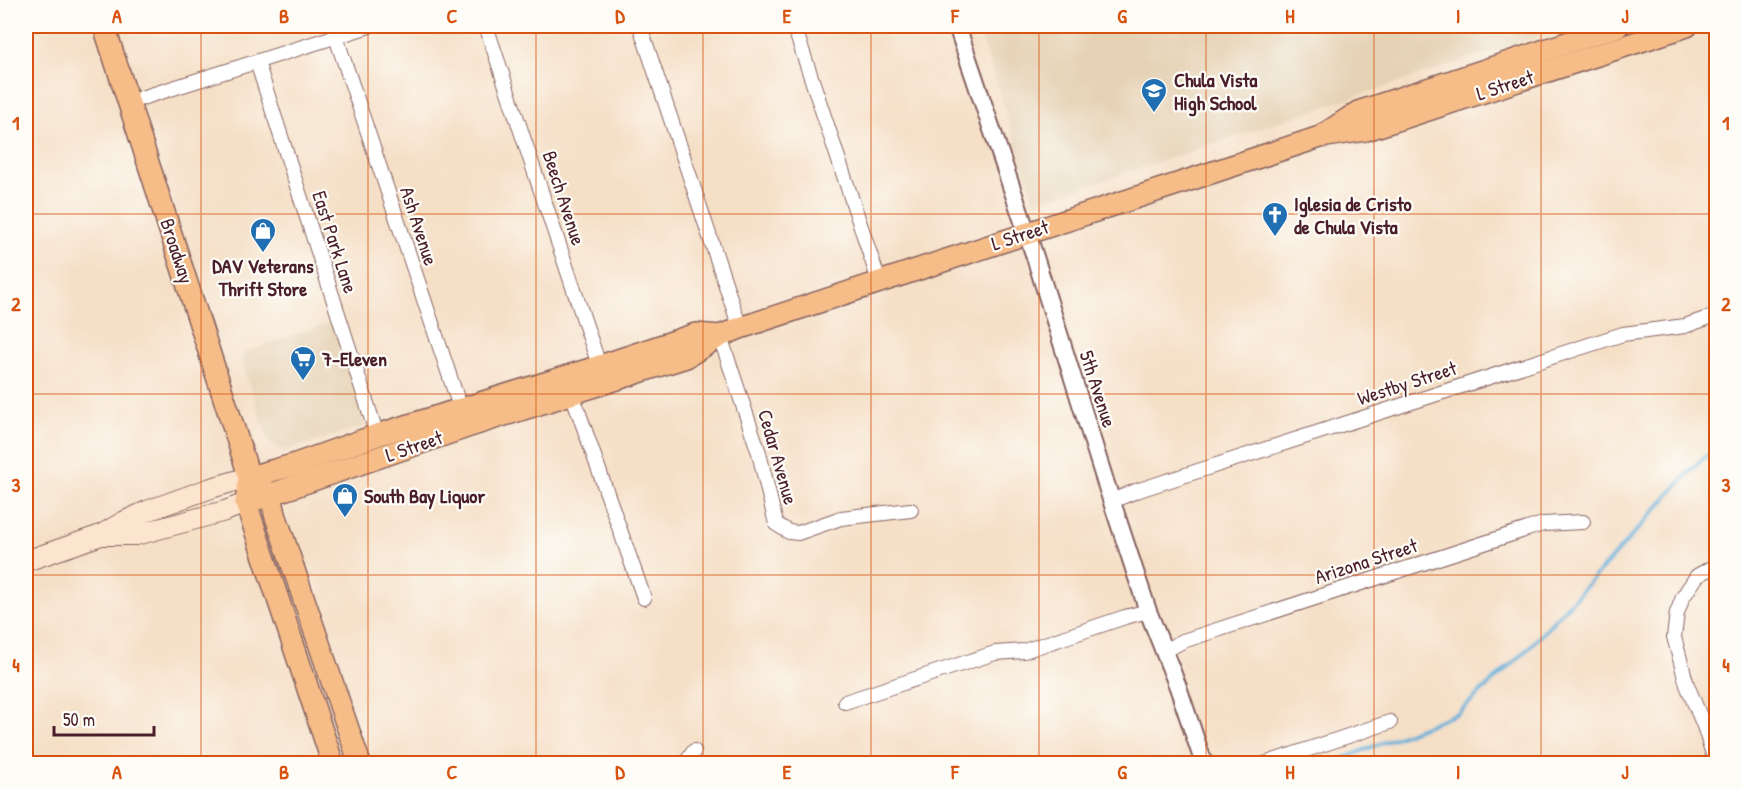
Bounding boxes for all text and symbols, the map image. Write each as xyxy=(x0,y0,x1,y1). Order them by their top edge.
text: A xyxy=(112,2,122,29)
text: B xyxy=(279,2,289,29)
text: C xyxy=(447,2,458,29)
text: D xyxy=(615,2,625,29)
text: E xyxy=(783,2,792,29)
text: F xyxy=(950,2,960,29)
text: G xyxy=(1117,2,1127,29)
text: H xyxy=(1285,2,1295,29)
text: I xyxy=(1456,2,1460,29)
text: J xyxy=(1621,2,1629,29)
street label: L Street xyxy=(1473,62,1538,106)
place label: Chula Vista High School xyxy=(1174,66,1257,117)
school or university icon: Chula Vista High School xyxy=(1139,76,1169,114)
text: 1 xyxy=(12,109,20,136)
text: 1 xyxy=(1722,109,1730,136)
street label: Beech Avenue xyxy=(537,147,592,248)
street label: Ash Avenue xyxy=(394,183,445,269)
street label: East Park Lane xyxy=(306,187,365,297)
place label: Iglesia de Cristo de Chula Vista xyxy=(1294,190,1412,240)
church icon: Iglesia de Cristo de Chula Vista xyxy=(1260,200,1290,238)
street label: L Street xyxy=(988,212,1053,256)
street label: Broadway xyxy=(154,215,201,287)
shop icon: DAV Veterans Thrift Store xyxy=(248,216,278,254)
place label: DAV Veterans Thrift Store xyxy=(212,252,314,302)
text: 2 xyxy=(11,290,21,317)
text: 2 xyxy=(1721,290,1731,317)
supermarket icon: 7-Eleven xyxy=(288,344,318,382)
place label: 7-Eleven xyxy=(321,345,387,372)
street label: 5th Avenue xyxy=(1073,347,1124,431)
street label: Westby Street xyxy=(1354,353,1461,411)
street label: Cedar Avenue xyxy=(752,406,805,508)
street label: L Street xyxy=(382,423,447,468)
text: 3 xyxy=(12,471,21,498)
text: 3 xyxy=(1722,471,1731,498)
shop icon: South Bay Liquor xyxy=(330,481,360,519)
place label: South Bay Liquor xyxy=(364,482,485,510)
street label: Arizona Street xyxy=(1311,531,1422,590)
text: 4 xyxy=(12,651,20,678)
text: 4 xyxy=(1722,651,1730,678)
scale bar xyxy=(54,699,154,737)
text: 50 m xyxy=(63,707,95,732)
text: A xyxy=(112,758,122,785)
text: B xyxy=(279,758,289,785)
text: C xyxy=(447,758,458,785)
text: D xyxy=(615,758,625,785)
text: E xyxy=(783,758,792,785)
text: F xyxy=(950,758,960,785)
text: G xyxy=(1117,758,1127,785)
text: H xyxy=(1285,758,1295,785)
text: I xyxy=(1456,758,1460,785)
text: J xyxy=(1621,758,1629,785)

